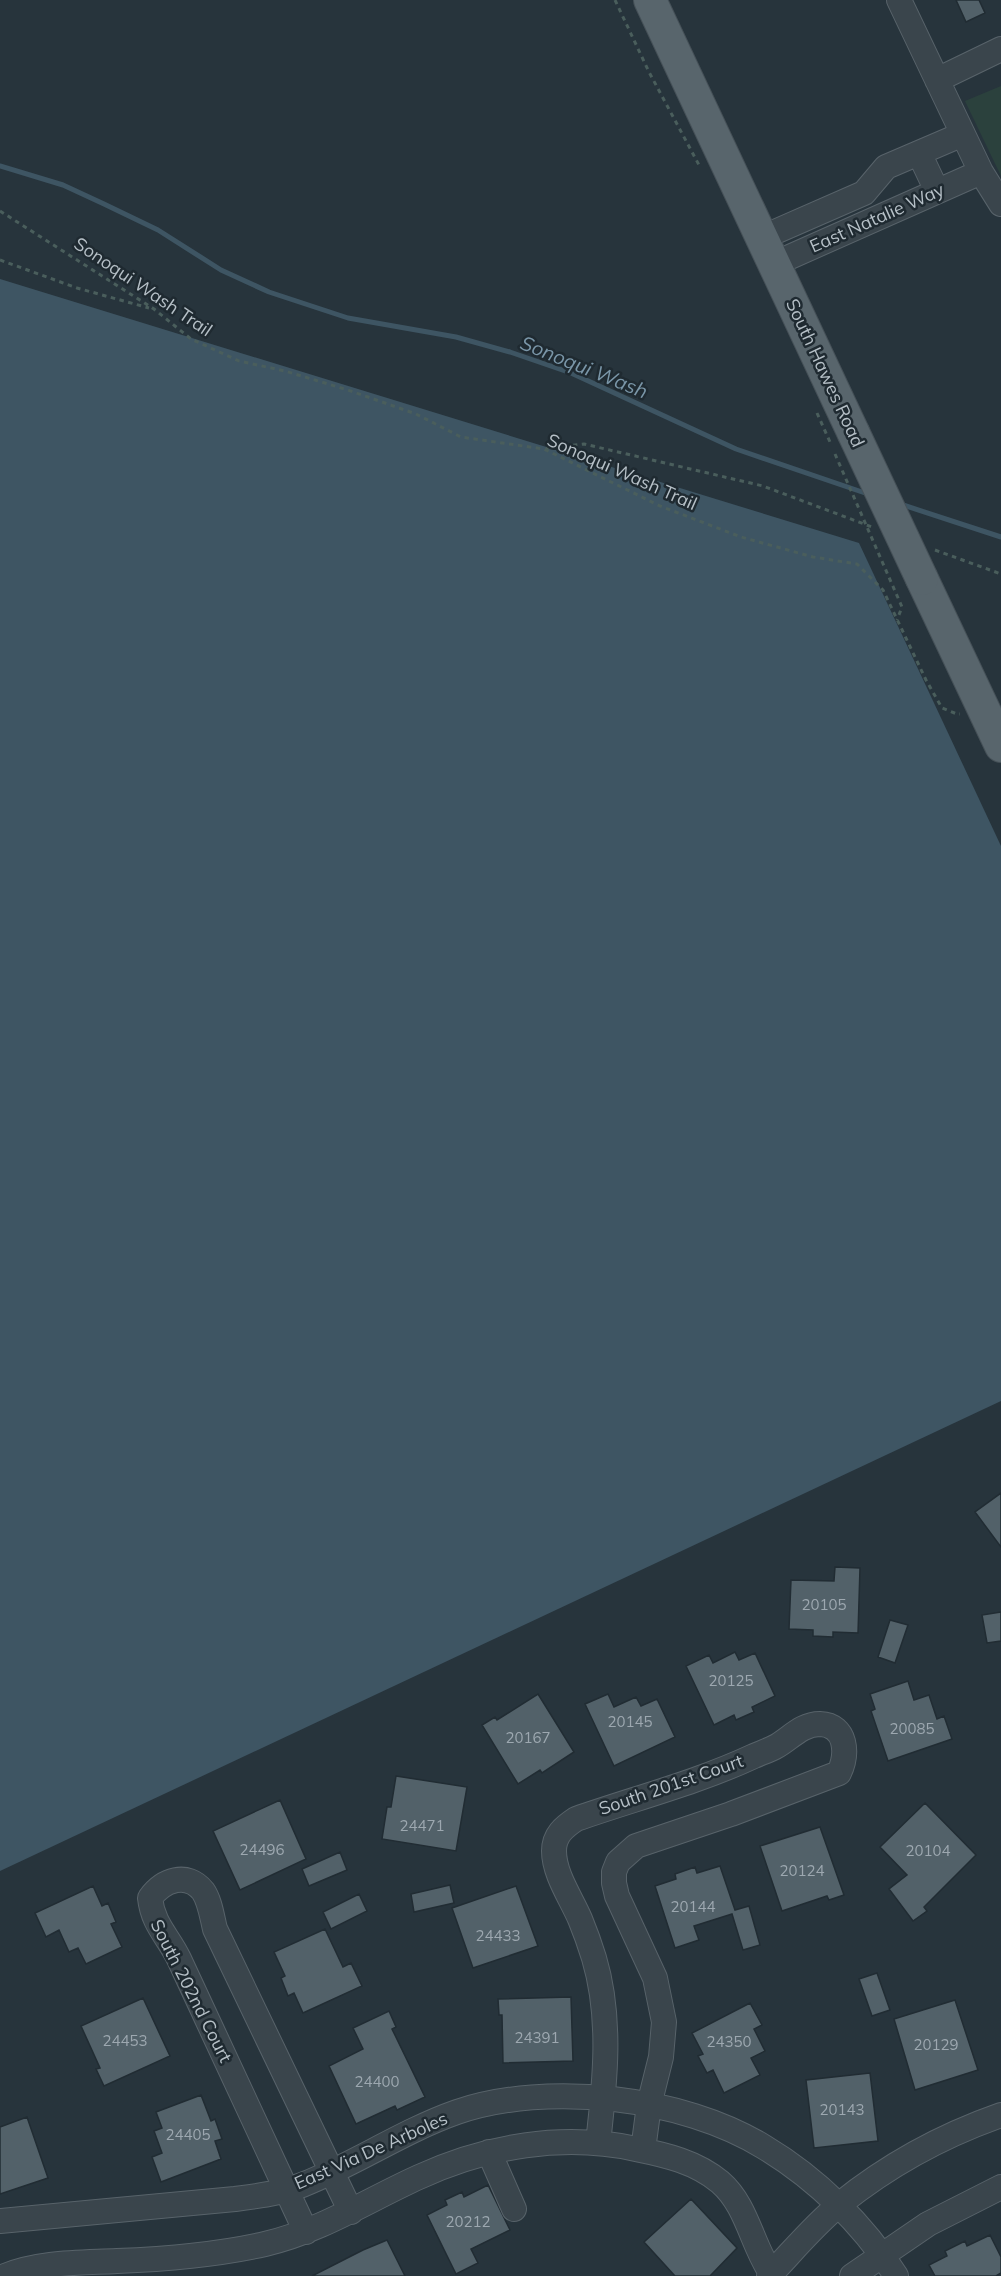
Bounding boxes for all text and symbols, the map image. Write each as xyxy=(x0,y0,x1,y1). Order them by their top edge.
street label: East Natalie Way xyxy=(806,177,948,257)
street label: Sonoqui Wash Trail xyxy=(70,232,217,341)
street label: South Hawes Road xyxy=(781,295,870,451)
water label: Sonoqui Wash xyxy=(517,330,652,403)
street label: Sonoqui Wash Trail xyxy=(544,428,701,515)
house number: 20105 xyxy=(801,1595,847,1614)
house number: 20125 xyxy=(708,1671,754,1690)
house number: 20145 xyxy=(607,1712,653,1731)
house number: 20085 xyxy=(889,1719,935,1738)
house number: 20167 xyxy=(505,1728,551,1747)
street label: South 201st Court xyxy=(596,1749,746,1820)
house number: 24471 xyxy=(399,1816,445,1835)
house number: 24496 xyxy=(239,1840,285,1859)
house number: 20104 xyxy=(905,1841,951,1860)
house number: 20124 xyxy=(779,1861,825,1880)
house number: 20144 xyxy=(670,1897,716,1916)
street label: South 202nd Court xyxy=(145,1915,237,2066)
house number: 24433 xyxy=(475,1926,521,1945)
house number: 24391 xyxy=(514,2028,560,2047)
house number: 24453 xyxy=(102,2031,148,2050)
house number: 24350 xyxy=(706,2032,752,2051)
house number: 20129 xyxy=(913,2035,959,2054)
house number: 24400 xyxy=(354,2072,400,2091)
house number: 20143 xyxy=(819,2100,865,2119)
street label: East Via De Arboles xyxy=(291,2106,451,2195)
house number: 24405 xyxy=(165,2125,211,2144)
house number: 20212 xyxy=(445,2212,491,2231)

